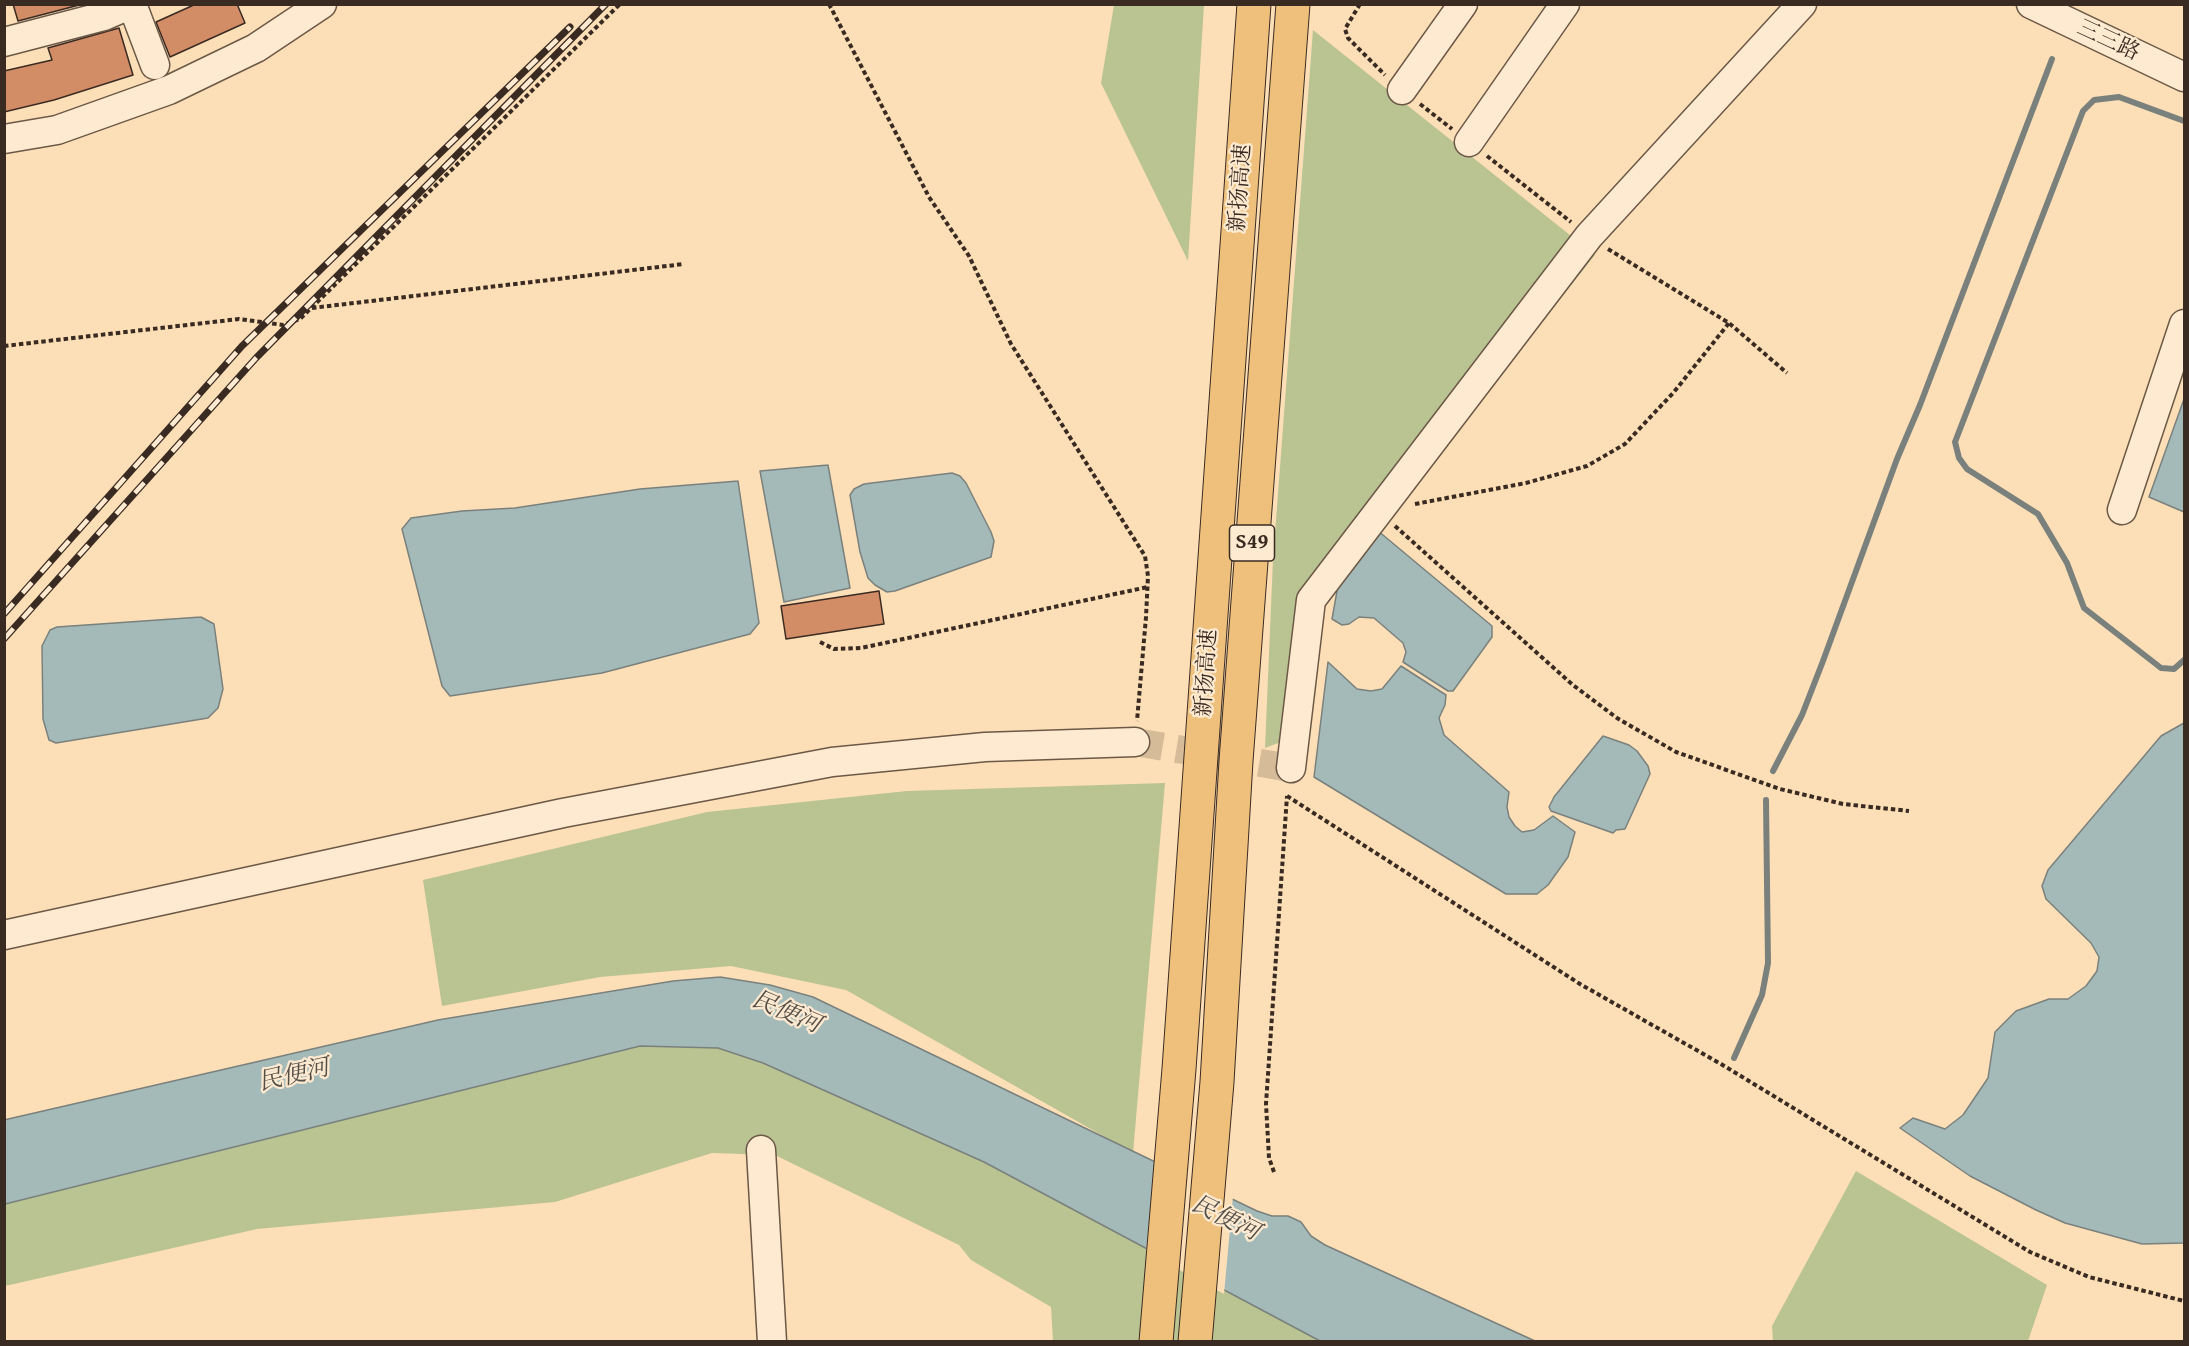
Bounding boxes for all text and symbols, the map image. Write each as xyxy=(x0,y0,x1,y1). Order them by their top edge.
street label: 三三路 xyxy=(2073,15,2143,67)
street label: 新扬高速 xyxy=(1225,143,1257,233)
road number: S49 xyxy=(1230,525,1274,561)
street label: 新扬高速 xyxy=(1191,628,1223,718)
water label: 民便河 xyxy=(747,986,825,1040)
water label: 民便河 xyxy=(256,1054,332,1098)
water label: 民便河 xyxy=(1186,1190,1264,1248)

